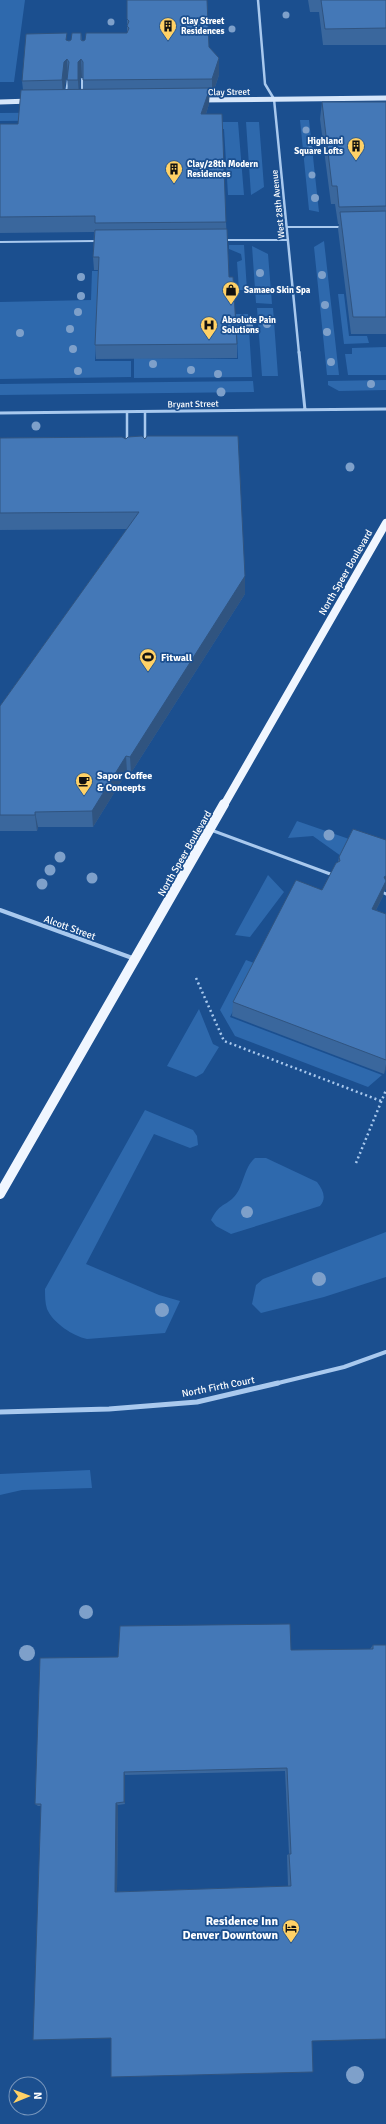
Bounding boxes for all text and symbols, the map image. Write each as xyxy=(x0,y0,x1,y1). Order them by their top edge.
building icon: Clay Street Residences xyxy=(158,16,178,41)
place label: Clay Street Residences xyxy=(181,16,225,37)
street label: Clay Street xyxy=(208,87,250,98)
place label: Highland Square Lofts xyxy=(294,136,343,157)
building icon: Highland Square Lofts xyxy=(346,136,366,161)
building icon: Clay/28th Modern Residences xyxy=(164,159,184,184)
place label: Clay/28th Modern Residences xyxy=(187,159,258,180)
street label: West 28th Avenue xyxy=(269,169,288,239)
shop icon: Samaeo Skin Spa xyxy=(221,280,241,305)
place label: Samaeo Skin Spa xyxy=(244,285,311,296)
hospital icon: Absolute Pain Solutions xyxy=(199,315,219,340)
place label: Absolute Pain Solutions xyxy=(222,315,276,336)
street label: Bryant Street xyxy=(167,399,219,410)
street label: North Speer Boulevard xyxy=(316,528,375,617)
sports icon: Fitwall xyxy=(138,647,158,672)
place label: Fitwall xyxy=(161,652,192,664)
place label: Sapor Coffee & Concepts xyxy=(97,770,152,794)
cafe icon: Sapor Coffee & Concepts xyxy=(74,771,94,796)
street label: North Speer Boulevard xyxy=(155,809,214,898)
street label: Alcott Street xyxy=(42,913,97,943)
street label: North Firth Court xyxy=(181,1374,256,1400)
place label: Residence Inn Denver Downtown xyxy=(182,1914,278,1943)
hotel icon: Residence Inn Denver Downtown xyxy=(281,1918,301,1943)
north arrow xyxy=(8,2076,48,2116)
text: N xyxy=(31,2092,44,2100)

